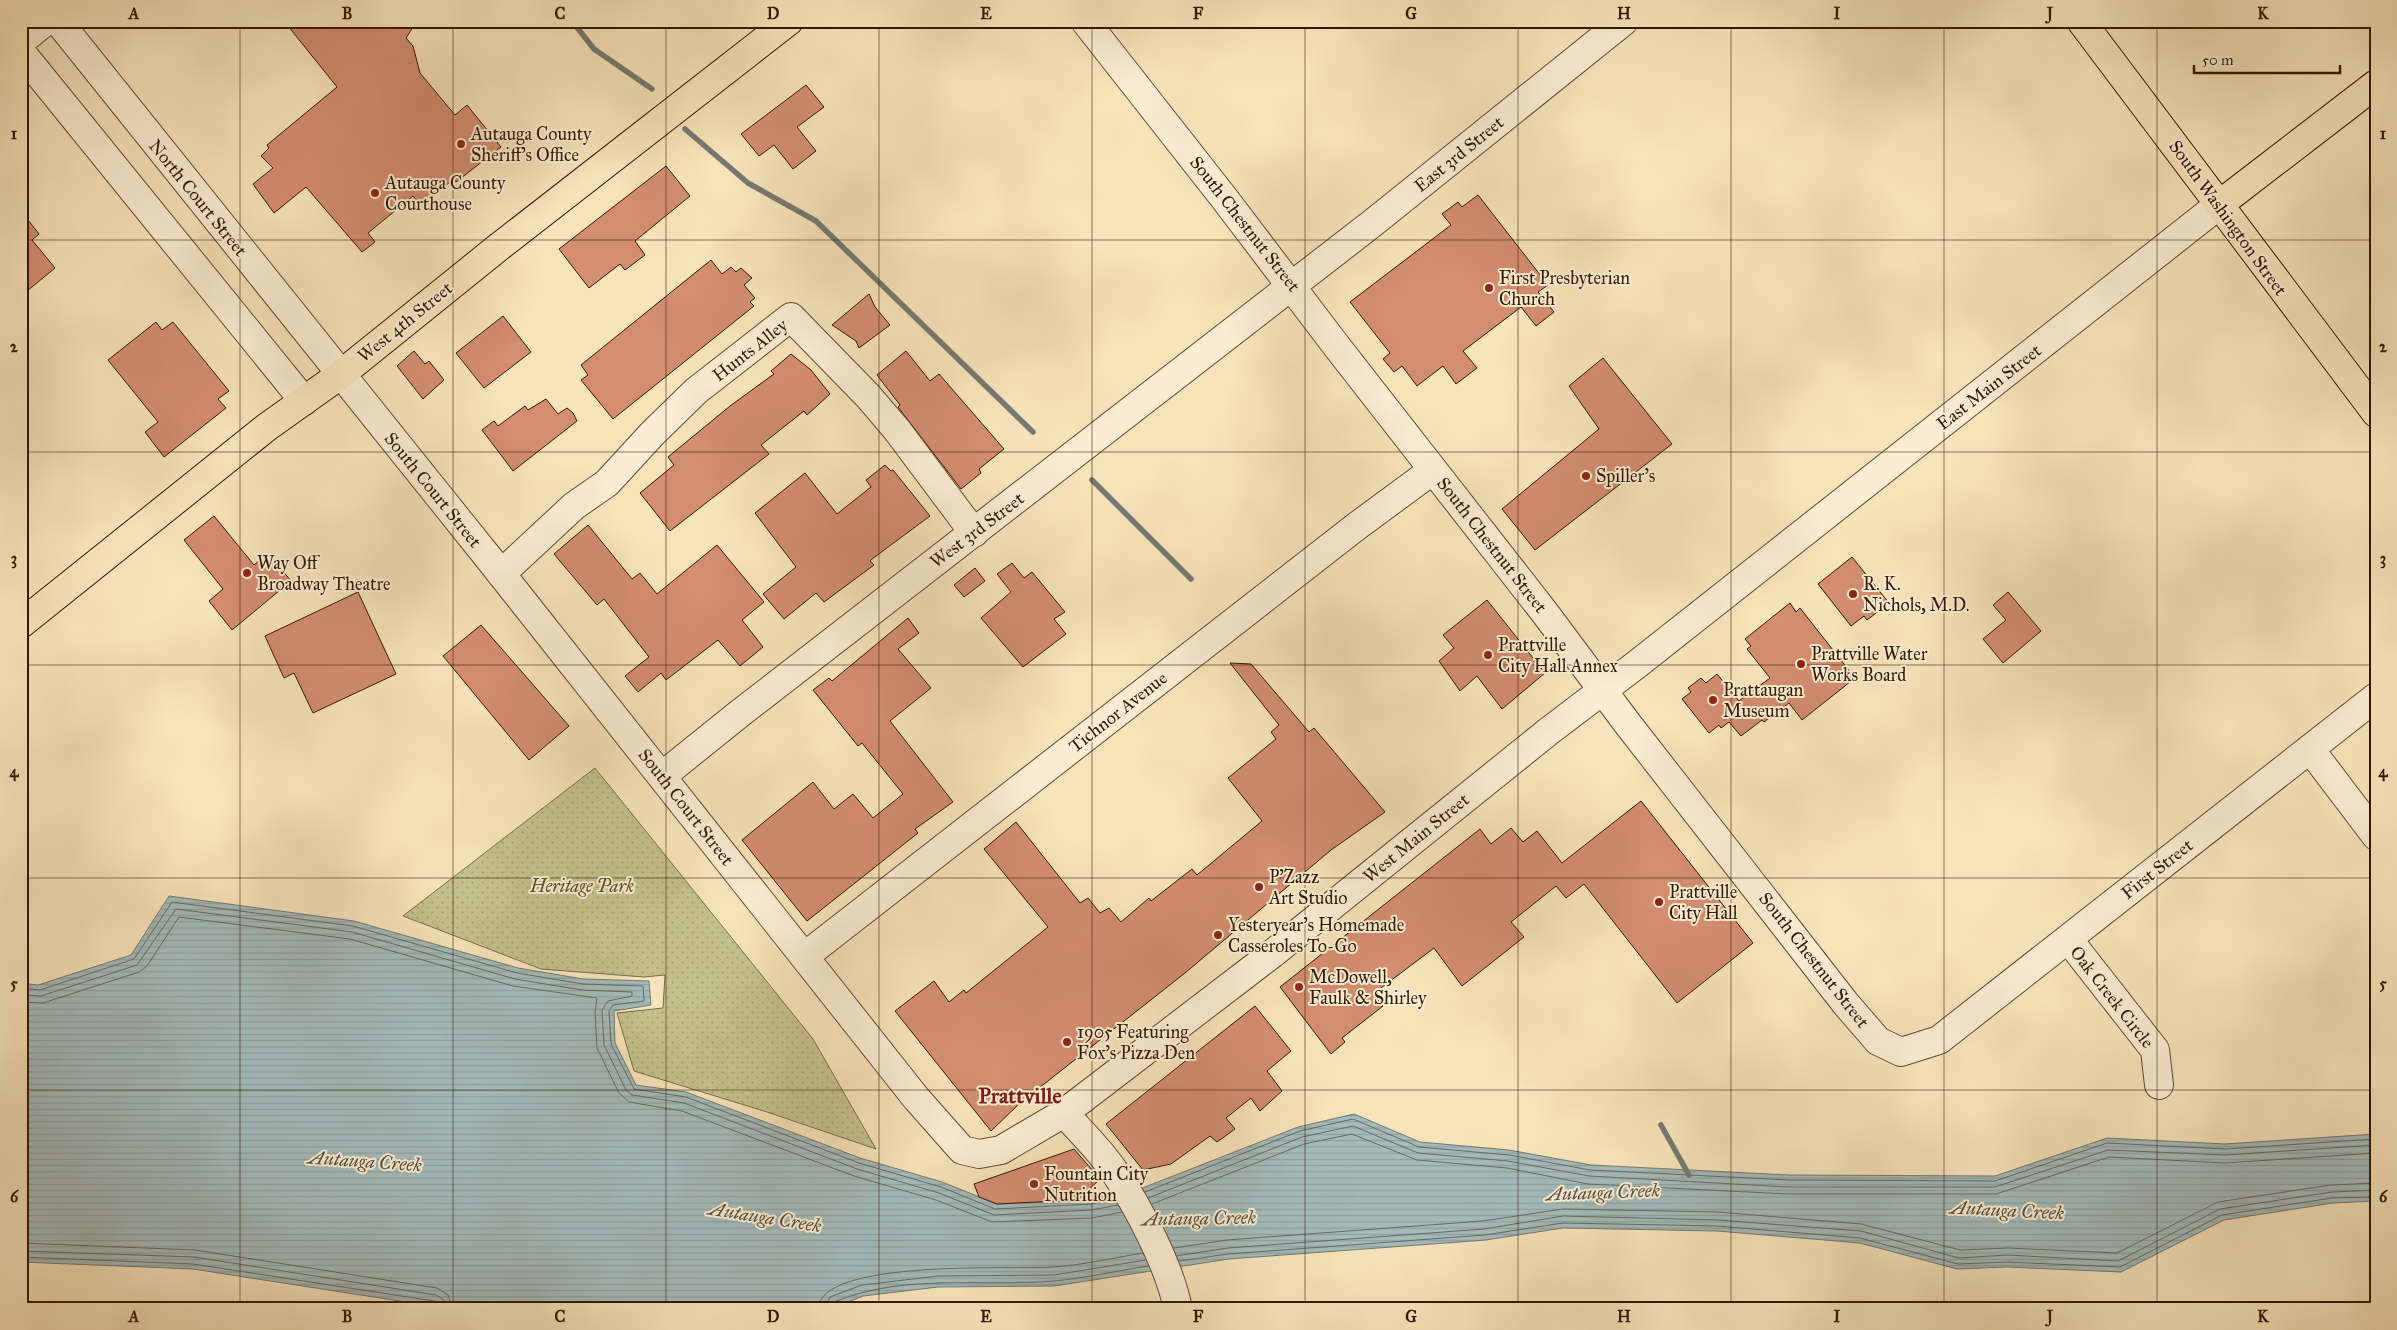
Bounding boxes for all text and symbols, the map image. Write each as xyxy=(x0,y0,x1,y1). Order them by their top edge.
text: A xyxy=(128,4,140,23)
text: B xyxy=(342,4,352,23)
text: C xyxy=(555,4,566,23)
text: D xyxy=(767,4,780,23)
text: E xyxy=(980,4,992,23)
text: F xyxy=(1193,4,1204,23)
text: G xyxy=(1405,4,1417,23)
text: H xyxy=(1617,4,1631,23)
text: I xyxy=(1834,4,1841,23)
text: J xyxy=(2045,4,2054,24)
text: K xyxy=(2257,4,2269,23)
scale bar xyxy=(2194,42,2341,74)
text: 50 m xyxy=(2202,51,2234,69)
street label: East 3rd Street xyxy=(1410,111,1509,197)
place label: Autauga County Sheriff's Office xyxy=(470,123,592,166)
text: 1 xyxy=(11,124,18,143)
text: 1 xyxy=(2380,124,2387,143)
street label: North Court Street xyxy=(144,135,252,261)
street label: South Washington Street xyxy=(2163,136,2292,301)
marker: Autauga County Sheriff's Office xyxy=(455,138,467,150)
street label: South Chestnut Street xyxy=(1185,152,1305,297)
place label: Autauga County Courthouse xyxy=(384,172,506,215)
marker: Autauga County Courthouse xyxy=(369,187,381,199)
place label: First Presbyterian Church xyxy=(1499,267,1630,310)
street label: West 4th Street xyxy=(353,277,457,367)
marker: First Presbyterian Church xyxy=(1483,282,1495,294)
street label: Hunts Alley xyxy=(708,314,792,386)
text: 2 xyxy=(10,337,19,356)
text: 2 xyxy=(2379,337,2388,356)
street label: East Main Street xyxy=(1932,339,2046,435)
street label: South Court Street xyxy=(380,428,487,553)
place label: Spiller's xyxy=(1596,465,1655,487)
marker: Spiller's xyxy=(1580,470,1592,482)
street label: South Chestnut Street xyxy=(1432,473,1552,618)
street label: West 3rd Street xyxy=(926,487,1029,573)
text: 3 xyxy=(11,549,17,569)
text: 3 xyxy=(2380,549,2386,569)
place label: Way Off Broadway Theatre xyxy=(257,552,391,595)
marker: Way Off Broadway Theatre xyxy=(241,567,253,579)
place label: R. K. Nichols, M.D. xyxy=(1863,573,1969,616)
marker: R. K. Nichols, M.D. xyxy=(1847,588,1859,600)
place label: Prattville City Hall Annex xyxy=(1498,634,1618,677)
place label: Prattville Water Works Board xyxy=(1811,643,1928,686)
marker: Prattville City Hall Annex xyxy=(1482,649,1494,661)
marker: Prattville Water Works Board xyxy=(1795,658,1807,670)
street label: Tichnor Avenue xyxy=(1065,667,1171,757)
place label: Prattaugan Museum xyxy=(1723,679,1803,722)
marker: Prattaugan Museum xyxy=(1707,694,1719,706)
street label: South Court Street xyxy=(634,744,739,870)
text: 4 xyxy=(10,762,20,782)
text: 4 xyxy=(2379,762,2389,782)
street label: West Main Street xyxy=(1359,788,1474,887)
street label: First Street xyxy=(2117,834,2198,904)
place label: P'Zazz Art Studio xyxy=(1268,866,1348,909)
park label: Heritage Park xyxy=(529,875,634,897)
marker: P'Zazz Art Studio xyxy=(1253,881,1265,893)
place label: Prattville City Hall xyxy=(1669,881,1738,924)
street label: South Chestnut Street xyxy=(1754,888,1874,1033)
marker: Prattville City Hall xyxy=(1653,896,1665,908)
place label: Yesteryear's Homemade Casseroles To-Go xyxy=(1228,914,1404,957)
marker: Yesteryear's Homemade Casseroles To-Go xyxy=(1212,929,1224,941)
street label: Oak Creek Circle xyxy=(2065,942,2159,1052)
place label: McDowell, Faulk & Shirley xyxy=(1309,966,1427,1009)
text: 5 xyxy=(10,974,18,993)
text: 5 xyxy=(2379,974,2387,993)
marker: McDowell, Faulk & Shirley xyxy=(1293,981,1305,993)
place label: 1905 Featuring Fox's Pizza Den xyxy=(1077,1021,1195,1064)
marker: 1905 Featuring Fox's Pizza Den xyxy=(1061,1036,1073,1048)
district label: Prattville xyxy=(978,1082,1062,1109)
water label: Autauga Creek xyxy=(305,1145,423,1176)
place label: Fountain City Nutrition xyxy=(1044,1163,1149,1206)
marker: Fountain City Nutrition xyxy=(1028,1178,1040,1190)
water label: Autauga Creek xyxy=(1544,1178,1661,1206)
text: 6 xyxy=(10,1187,19,1206)
text: 6 xyxy=(2379,1187,2388,1206)
water label: Autauga Creek xyxy=(1947,1195,2065,1224)
water label: Autauga Creek xyxy=(705,1196,824,1237)
water label: Autauga Creek xyxy=(1140,1205,1257,1231)
text: A xyxy=(128,1307,140,1326)
text: B xyxy=(342,1307,352,1326)
text: C xyxy=(555,1307,566,1326)
text: D xyxy=(767,1307,780,1326)
text: E xyxy=(980,1307,992,1326)
text: F xyxy=(1193,1307,1204,1326)
text: G xyxy=(1405,1307,1417,1326)
text: H xyxy=(1617,1307,1631,1326)
text: I xyxy=(1834,1307,1841,1326)
text: J xyxy=(2045,1307,2054,1327)
text: K xyxy=(2257,1307,2269,1326)

